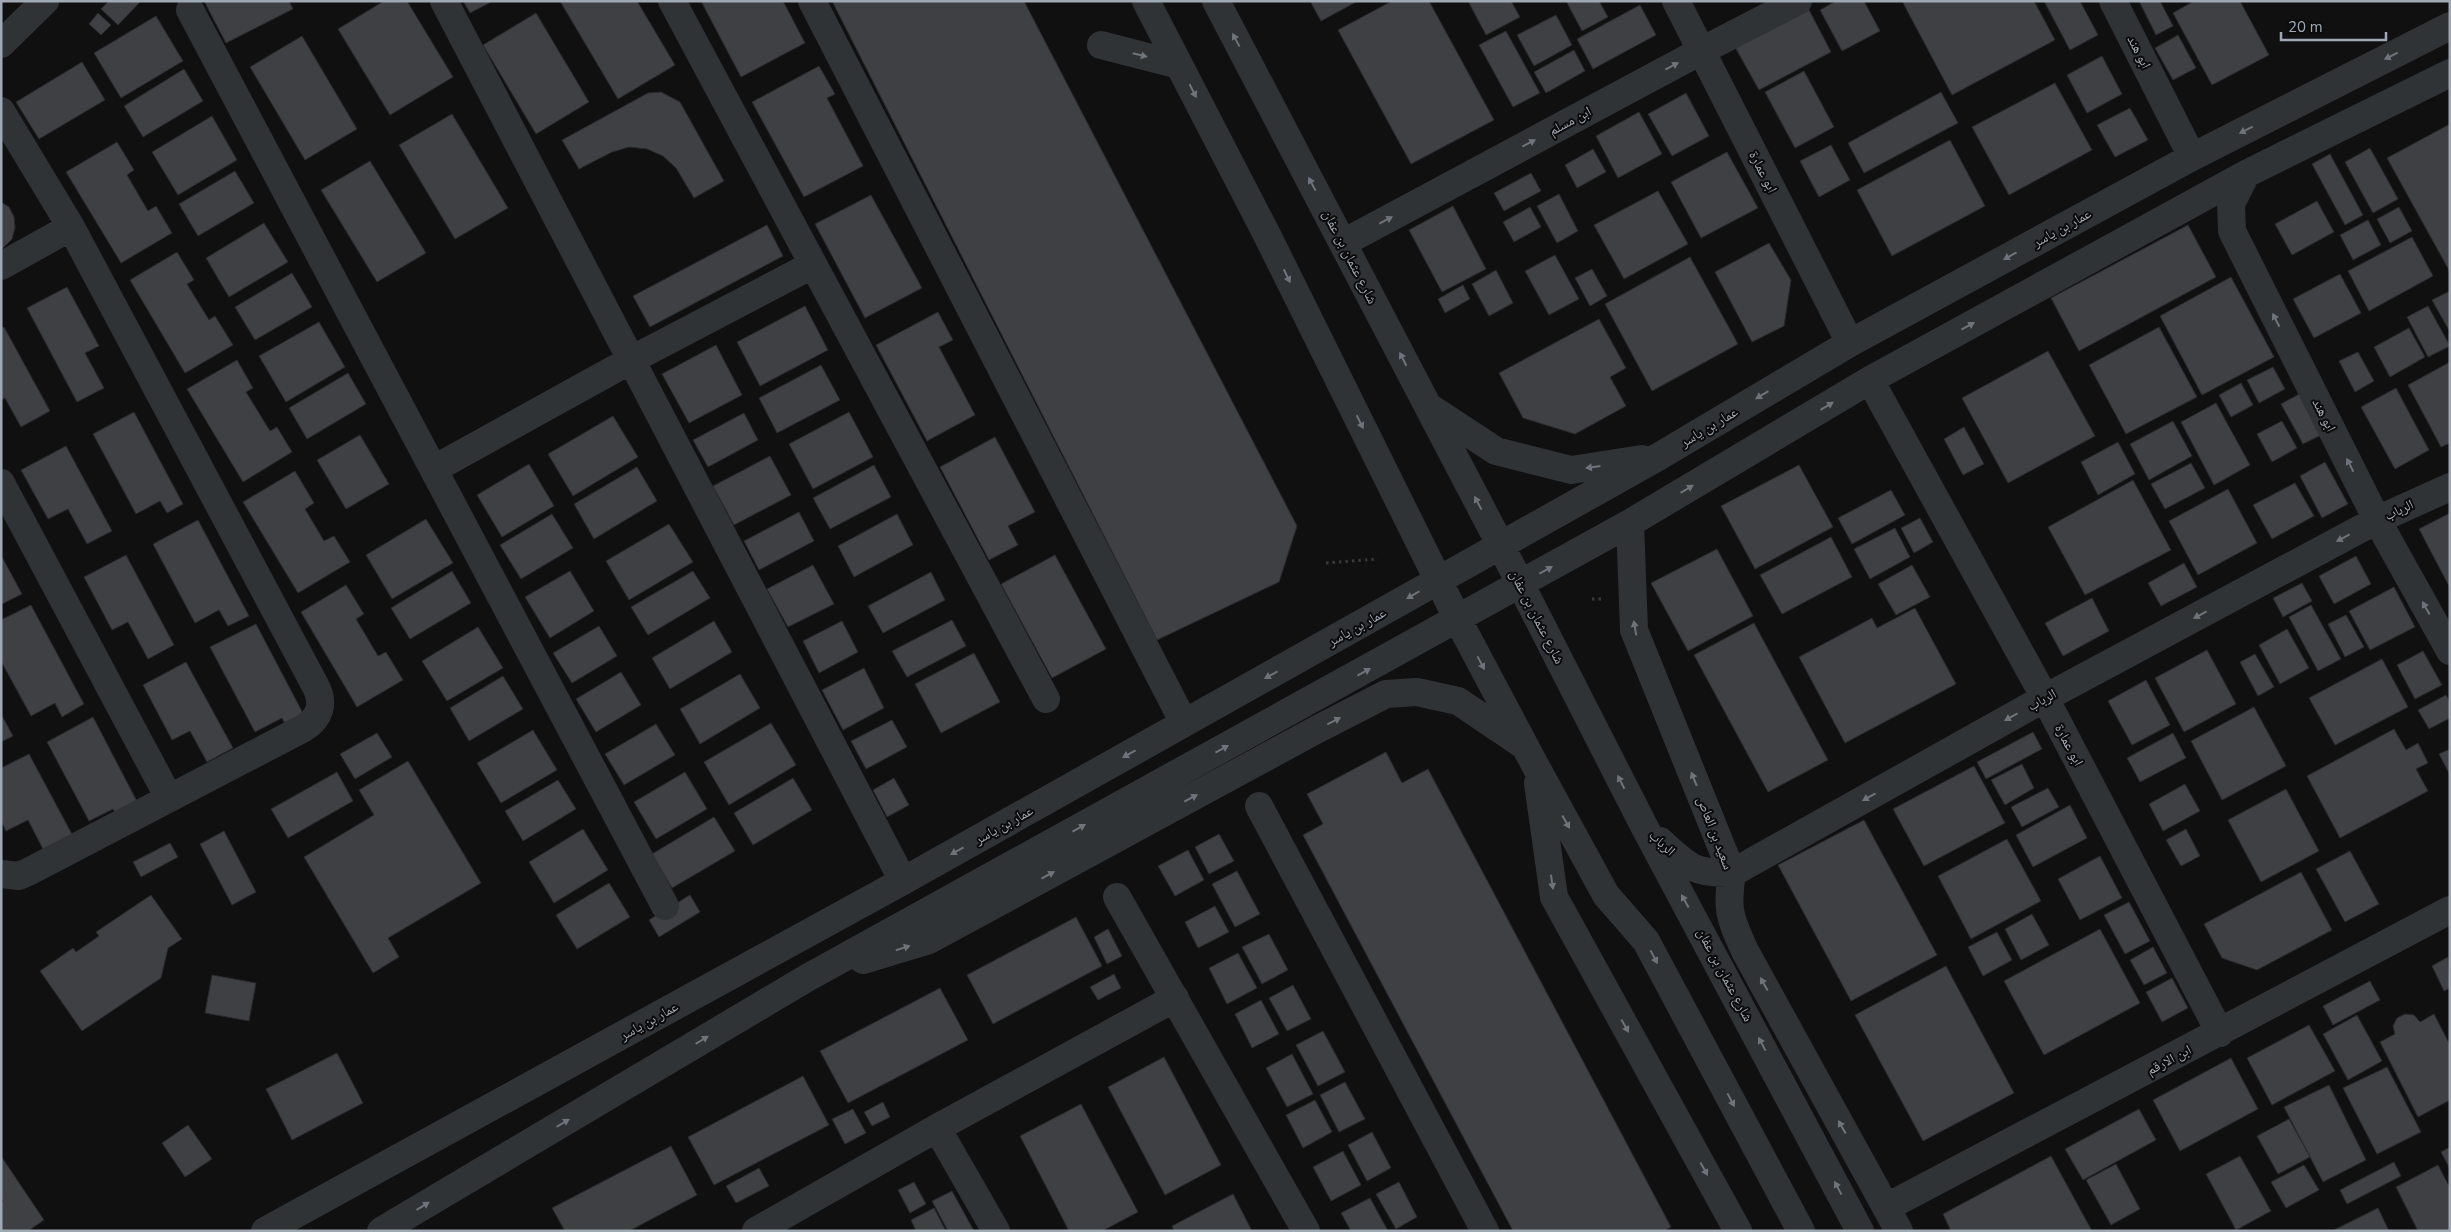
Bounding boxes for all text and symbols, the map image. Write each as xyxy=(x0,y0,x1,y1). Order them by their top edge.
scale bar xyxy=(2281,10,2386,42)
text: 20 m xyxy=(2288,17,2323,37)
one-way arrow xyxy=(1232,32,1240,47)
street label: ابو هند xyxy=(2123,32,2155,72)
one-way arrow xyxy=(1133,51,1148,59)
one-way arrow xyxy=(2384,52,2398,60)
one-way arrow xyxy=(1665,62,1679,70)
one-way arrow xyxy=(1189,84,1197,98)
street label: ابن مسلم xyxy=(1545,102,1595,140)
one-way arrow xyxy=(2239,126,2253,134)
one-way arrow xyxy=(1521,139,1536,147)
street label: ابو عمارة xyxy=(1744,148,1782,196)
one-way arrow xyxy=(1307,177,1316,190)
street label: عمار بن ياسر xyxy=(2028,204,2095,252)
street label: شارع عثمان بن عفان xyxy=(1318,207,1382,307)
one-way arrow xyxy=(1378,216,1393,224)
one-way arrow xyxy=(2003,252,2017,260)
one-way arrow xyxy=(1283,269,1292,284)
one-way arrow xyxy=(2272,313,2280,327)
one-way arrow xyxy=(1961,322,1976,330)
one-way arrow xyxy=(1399,352,1407,366)
one-way arrow xyxy=(1755,391,1768,400)
street label: ابو هند xyxy=(2308,395,2340,435)
one-way arrow xyxy=(1820,401,1833,410)
street label: عمار بن ياسر xyxy=(1676,402,1741,452)
one-way arrow xyxy=(1356,415,1364,429)
one-way arrow xyxy=(2345,458,2353,472)
one-way arrow xyxy=(1585,463,1601,471)
one-way arrow xyxy=(1681,485,1694,494)
one-way arrow xyxy=(1474,495,1482,510)
street label: الرباب xyxy=(2381,495,2417,525)
one-way arrow xyxy=(2336,534,2350,543)
one-way arrow xyxy=(1539,566,1553,574)
street label: شارع عثمان بن عفان xyxy=(1505,567,1569,667)
one-way arrow xyxy=(1405,591,1420,599)
one-way arrow xyxy=(2422,601,2430,616)
street label: عمار بن ياسر xyxy=(1323,603,1390,651)
one-way arrow xyxy=(2192,611,2207,619)
one-way arrow xyxy=(1631,620,1639,636)
one-way arrow xyxy=(1477,656,1485,670)
one-way arrow xyxy=(1358,667,1371,676)
one-way arrow xyxy=(1265,670,1278,679)
street label: الرباب xyxy=(2024,684,2060,716)
one-way arrow xyxy=(2004,713,2017,722)
one-way arrow xyxy=(1327,717,1342,725)
street label: ابو عمارة xyxy=(2050,721,2088,769)
one-way arrow xyxy=(1214,745,1229,753)
one-way arrow xyxy=(1122,750,1137,758)
one-way arrow xyxy=(1690,771,1698,786)
one-way arrow xyxy=(1617,775,1625,789)
one-way arrow xyxy=(1862,792,1875,801)
one-way arrow xyxy=(1184,794,1199,802)
street label: سعيد بن العاص xyxy=(1692,794,1738,872)
street label: عمار بن ياسر xyxy=(970,801,1037,849)
one-way arrow xyxy=(1562,814,1570,829)
one-way arrow xyxy=(1073,823,1086,832)
street label: الرباب xyxy=(1644,826,1680,860)
one-way arrow xyxy=(950,847,965,855)
one-way arrow xyxy=(1041,871,1056,879)
one-way arrow xyxy=(1548,874,1556,890)
one-way arrow xyxy=(1681,894,1689,908)
street label: شارع عثمان بن عفان xyxy=(1692,925,1758,1025)
one-way arrow xyxy=(896,943,911,951)
one-way arrow xyxy=(1650,950,1658,965)
one-way arrow xyxy=(1760,977,1768,992)
street label: عمار بن ياسر xyxy=(615,997,682,1045)
one-way arrow xyxy=(1621,1019,1630,1033)
one-way arrow xyxy=(696,1036,709,1045)
one-way arrow xyxy=(1758,1037,1766,1051)
street label: ابن الارقم xyxy=(2143,1040,2195,1080)
one-way arrow xyxy=(1727,1093,1735,1108)
one-way arrow xyxy=(555,1119,570,1127)
one-way arrow xyxy=(1838,1120,1847,1133)
one-way arrow xyxy=(1699,1162,1708,1175)
one-way arrow xyxy=(1834,1180,1842,1195)
one-way arrow xyxy=(416,1201,429,1210)

